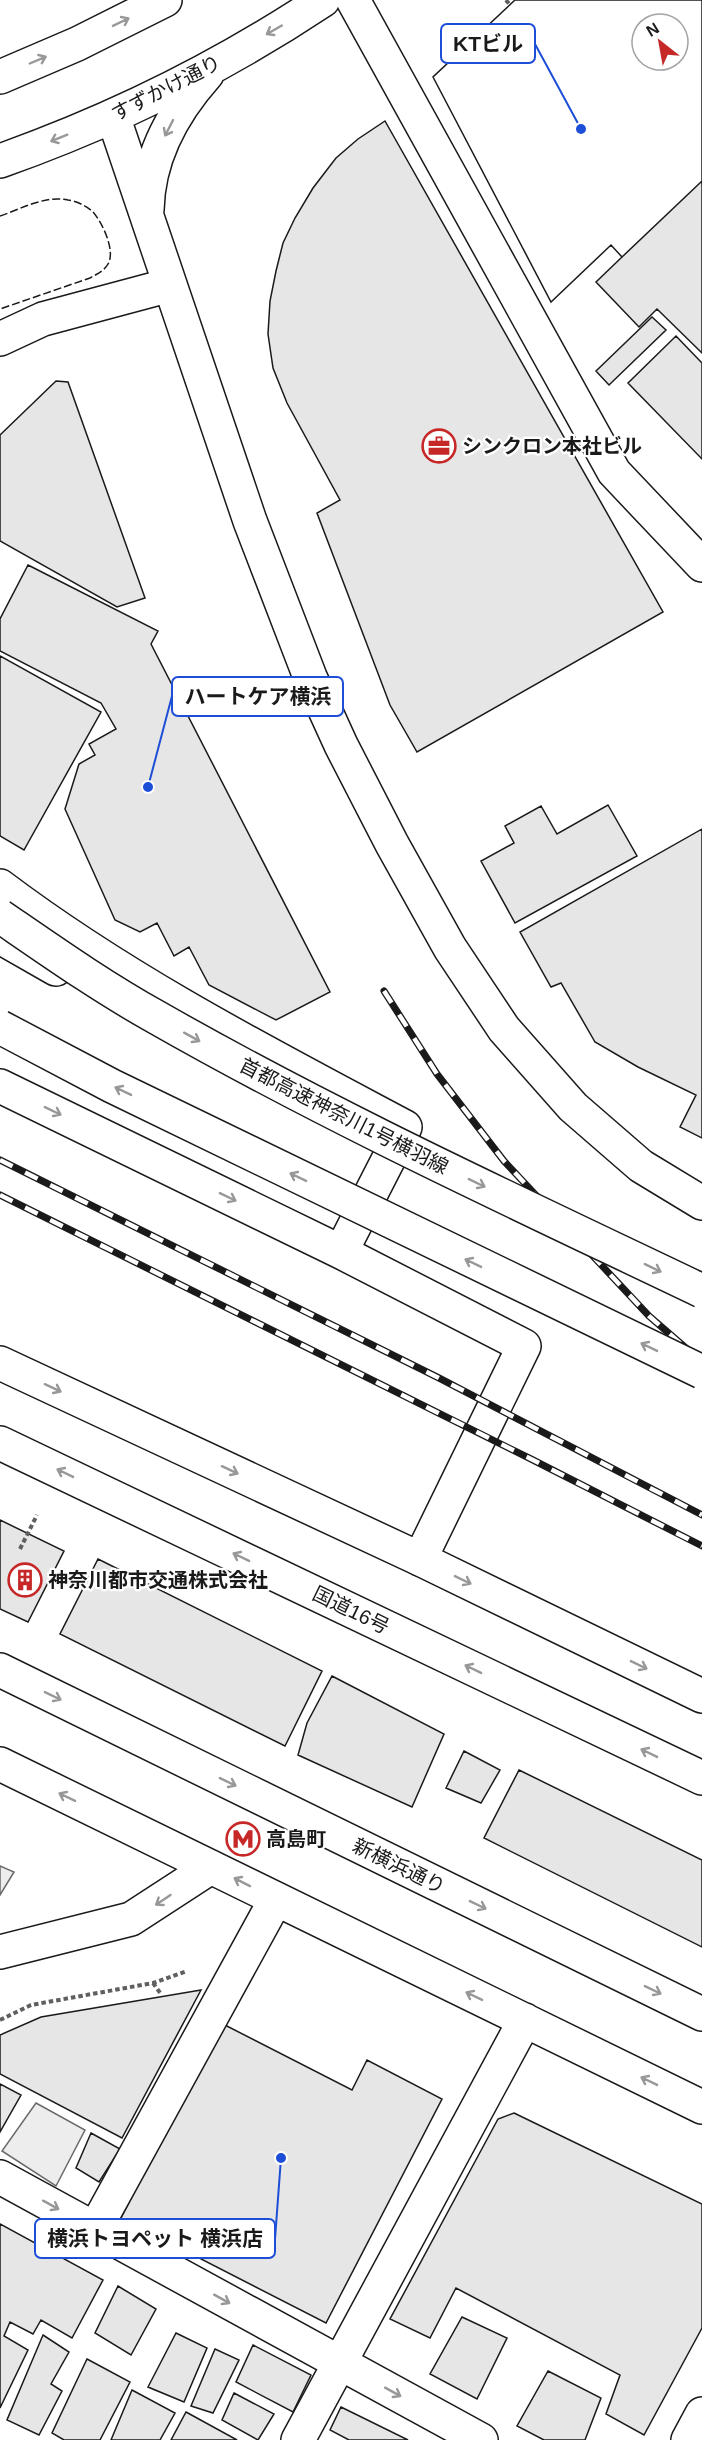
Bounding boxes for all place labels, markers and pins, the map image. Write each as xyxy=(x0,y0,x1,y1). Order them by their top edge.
callout: KTビル xyxy=(441,24,535,63)
office icon: シンクロン本社ビル xyxy=(421,428,457,464)
place label: シンクロン本社ビル xyxy=(462,435,642,457)
callout: ハートケア横浜 xyxy=(172,677,343,716)
building icon: 神奈川都市交通株式会社 xyxy=(7,1562,43,1598)
place label: 神奈川都市交通株式会社 xyxy=(48,1569,268,1591)
metro station icon: 高島町 xyxy=(225,1821,261,1857)
place label: 高島町 xyxy=(266,1828,326,1850)
callout: 横浜トヨペット 横浜店 xyxy=(35,2219,275,2258)

